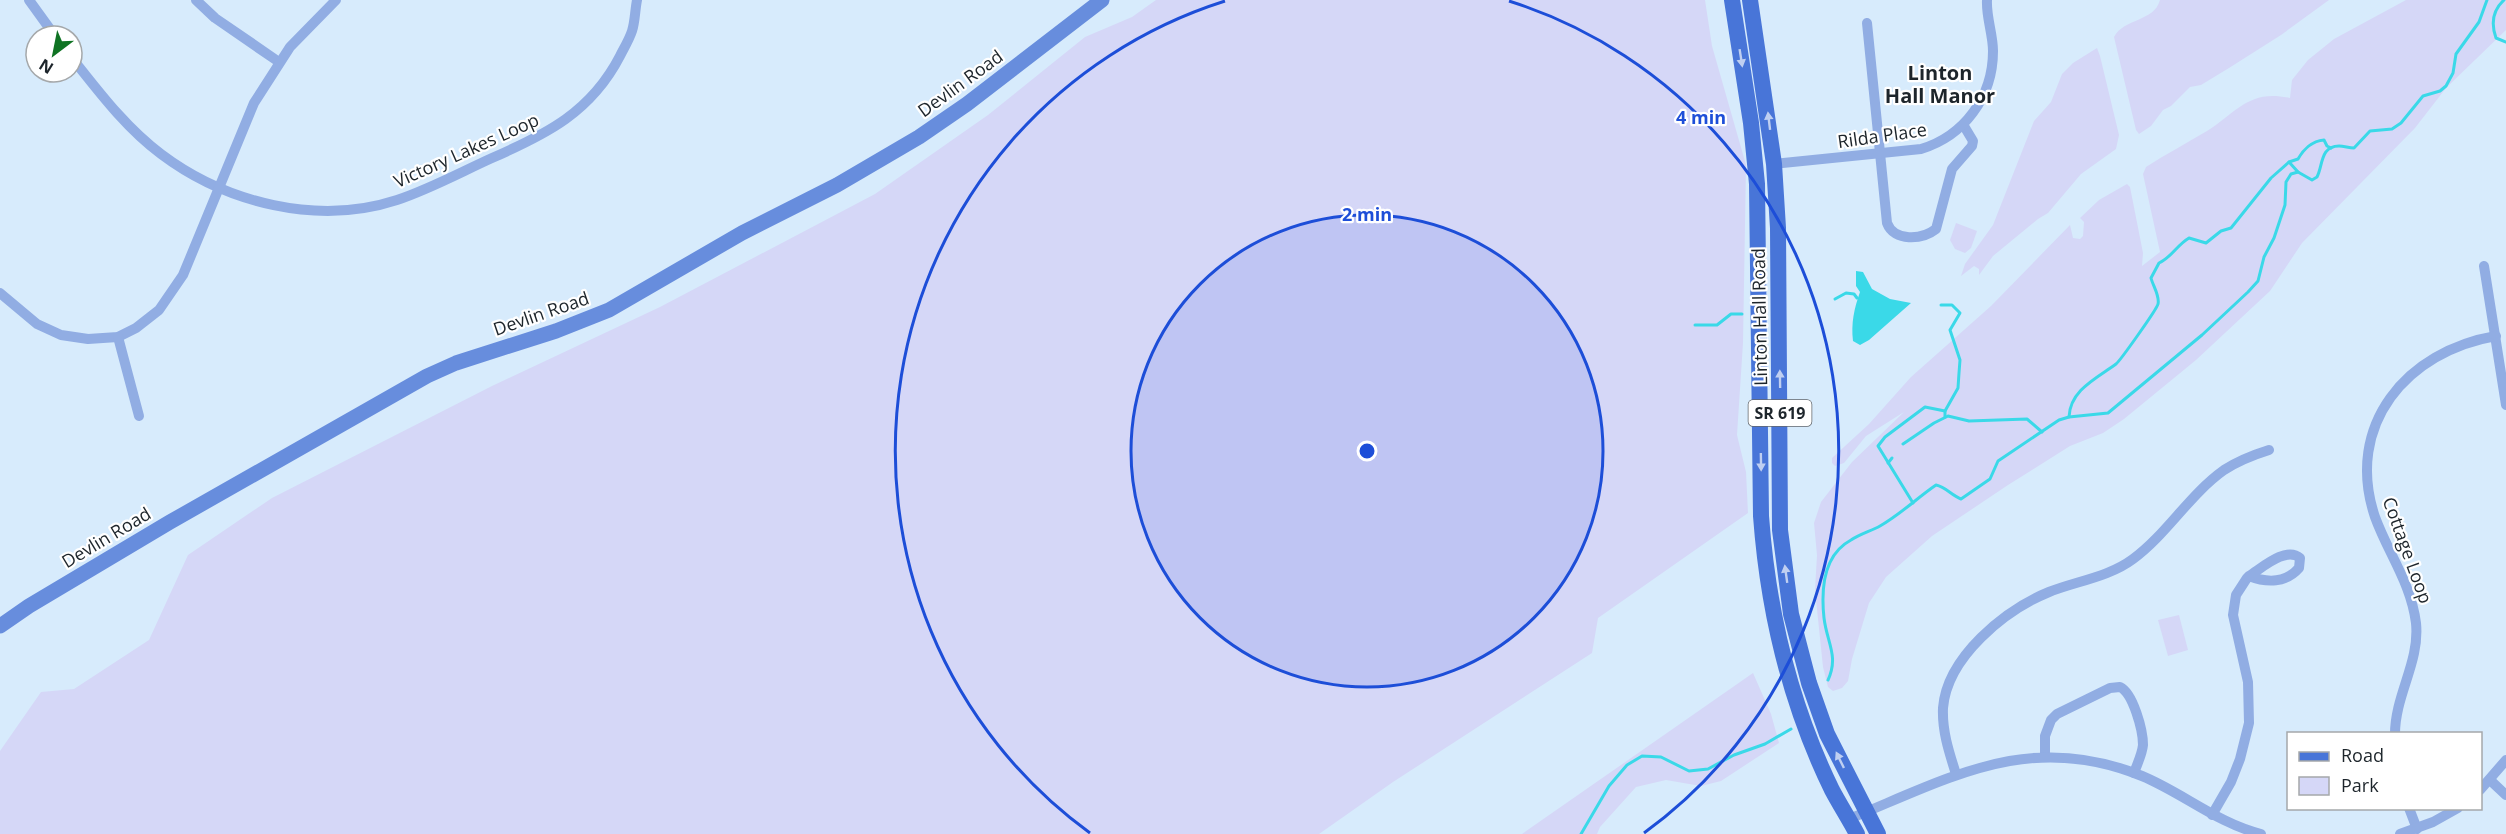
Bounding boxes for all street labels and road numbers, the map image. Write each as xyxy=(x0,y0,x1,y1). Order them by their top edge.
street label: Devlin Road xyxy=(913,44,1007,122)
street label: Victory Lakes Loop xyxy=(390,107,542,193)
street label: Rilda Place xyxy=(1836,117,1928,153)
street label: Linton Hall Road xyxy=(1746,248,1772,386)
street label: Devlin Road xyxy=(490,285,592,341)
road number: SR 619 xyxy=(1748,400,1812,426)
street label: Cottage Loop xyxy=(2378,493,2438,607)
street label: Devlin Road xyxy=(57,501,155,573)

